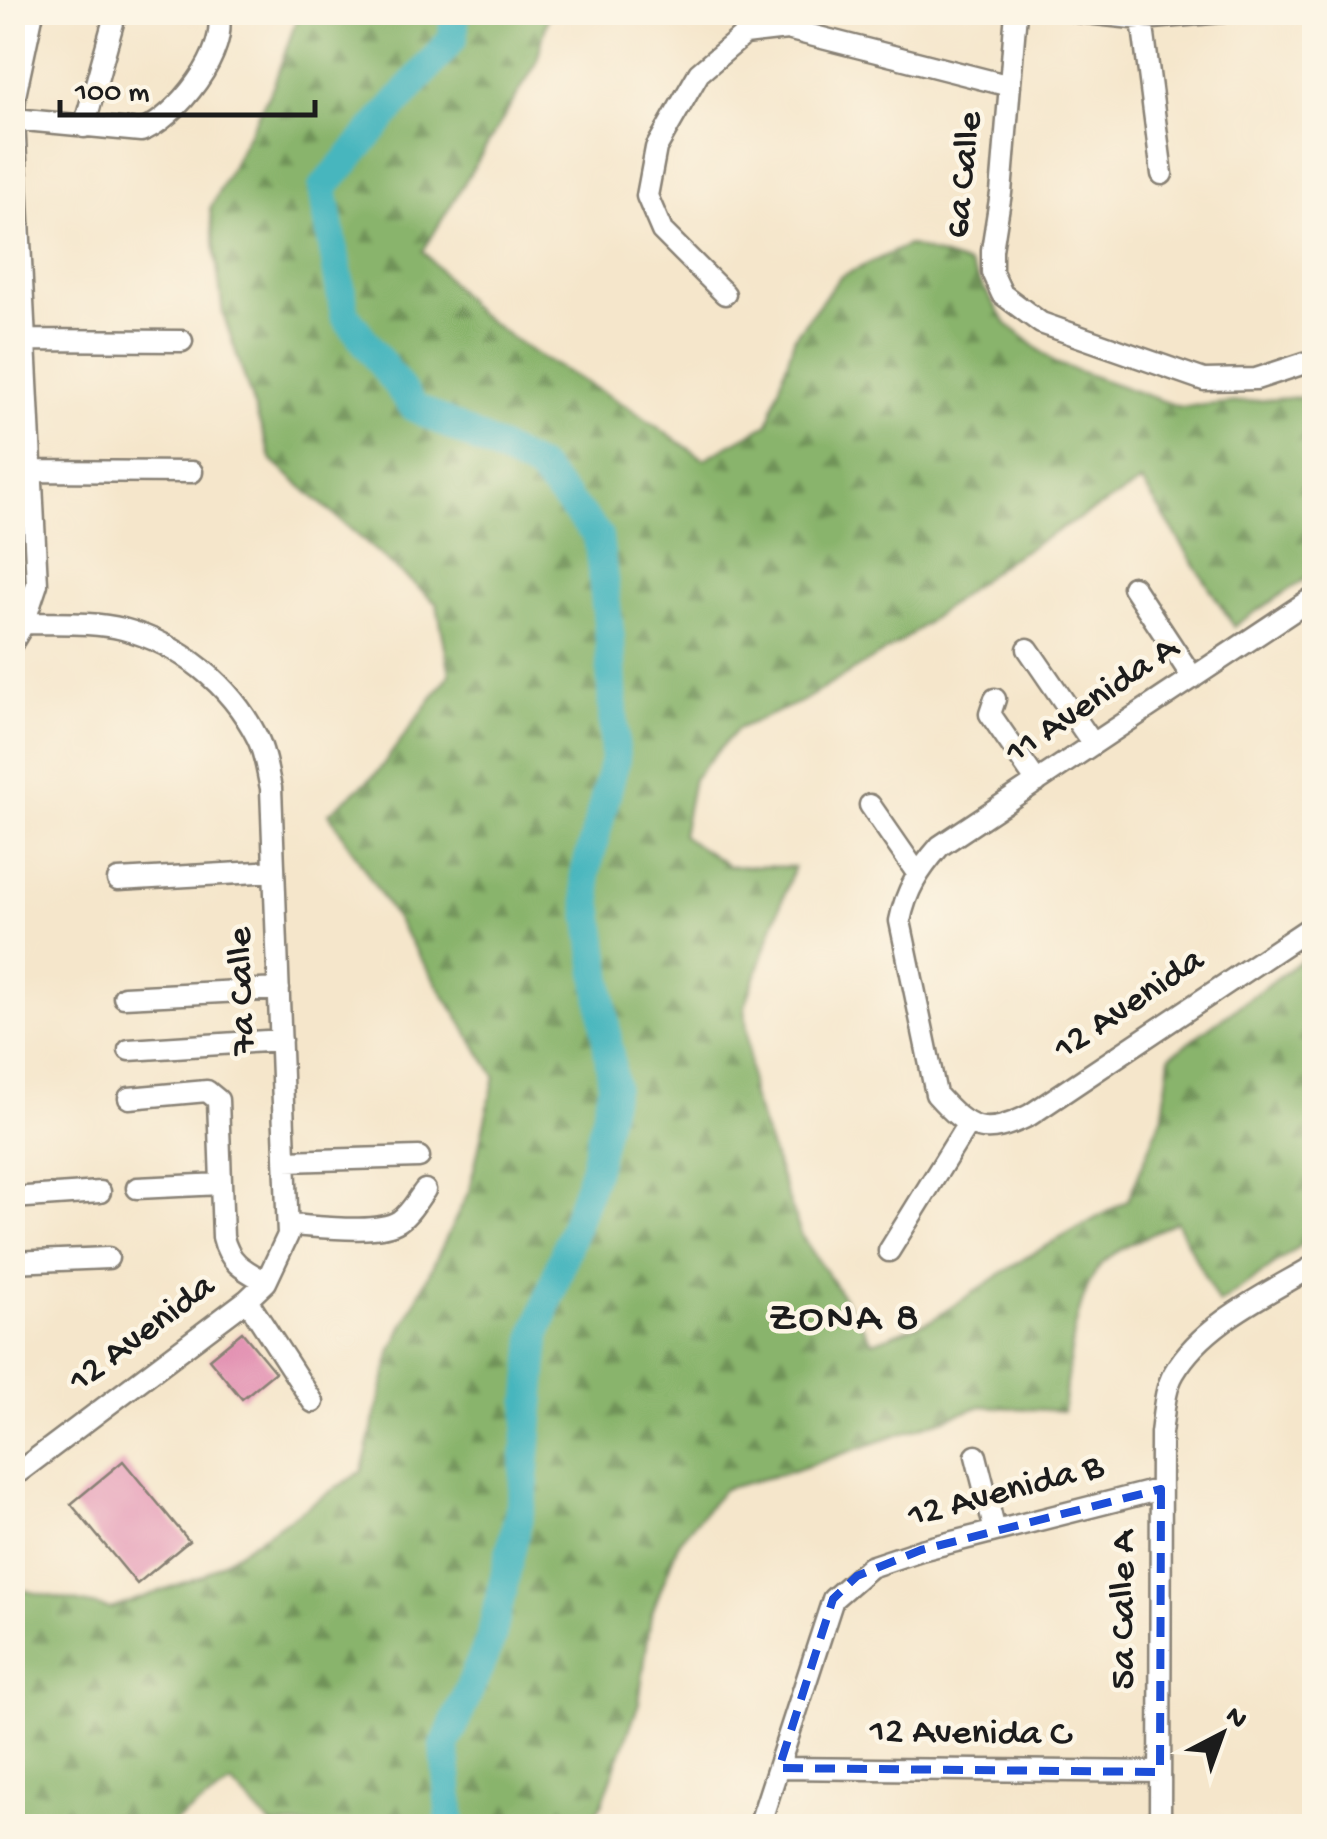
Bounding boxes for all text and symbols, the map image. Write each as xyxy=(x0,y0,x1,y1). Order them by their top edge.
scale bar xyxy=(60,55,315,117)
text: 100 m xyxy=(74,77,150,112)
street label: 6a Calle xyxy=(937,109,995,241)
street label: 11 Avenida A xyxy=(997,627,1190,777)
street label: 7a Calle xyxy=(220,926,268,1057)
street label: 12 Avenida xyxy=(1046,939,1215,1073)
street label: 12 Avenida xyxy=(61,1265,226,1405)
district label: ZONA 8 xyxy=(769,1296,921,1345)
street label: 12 Avenida B xyxy=(903,1445,1110,1540)
street label: 5a Calle A xyxy=(1103,1528,1147,1690)
north arrow xyxy=(1172,1684,1272,1784)
text: N xyxy=(1218,1700,1253,1737)
street label: 12 Avenida C xyxy=(868,1711,1073,1759)

